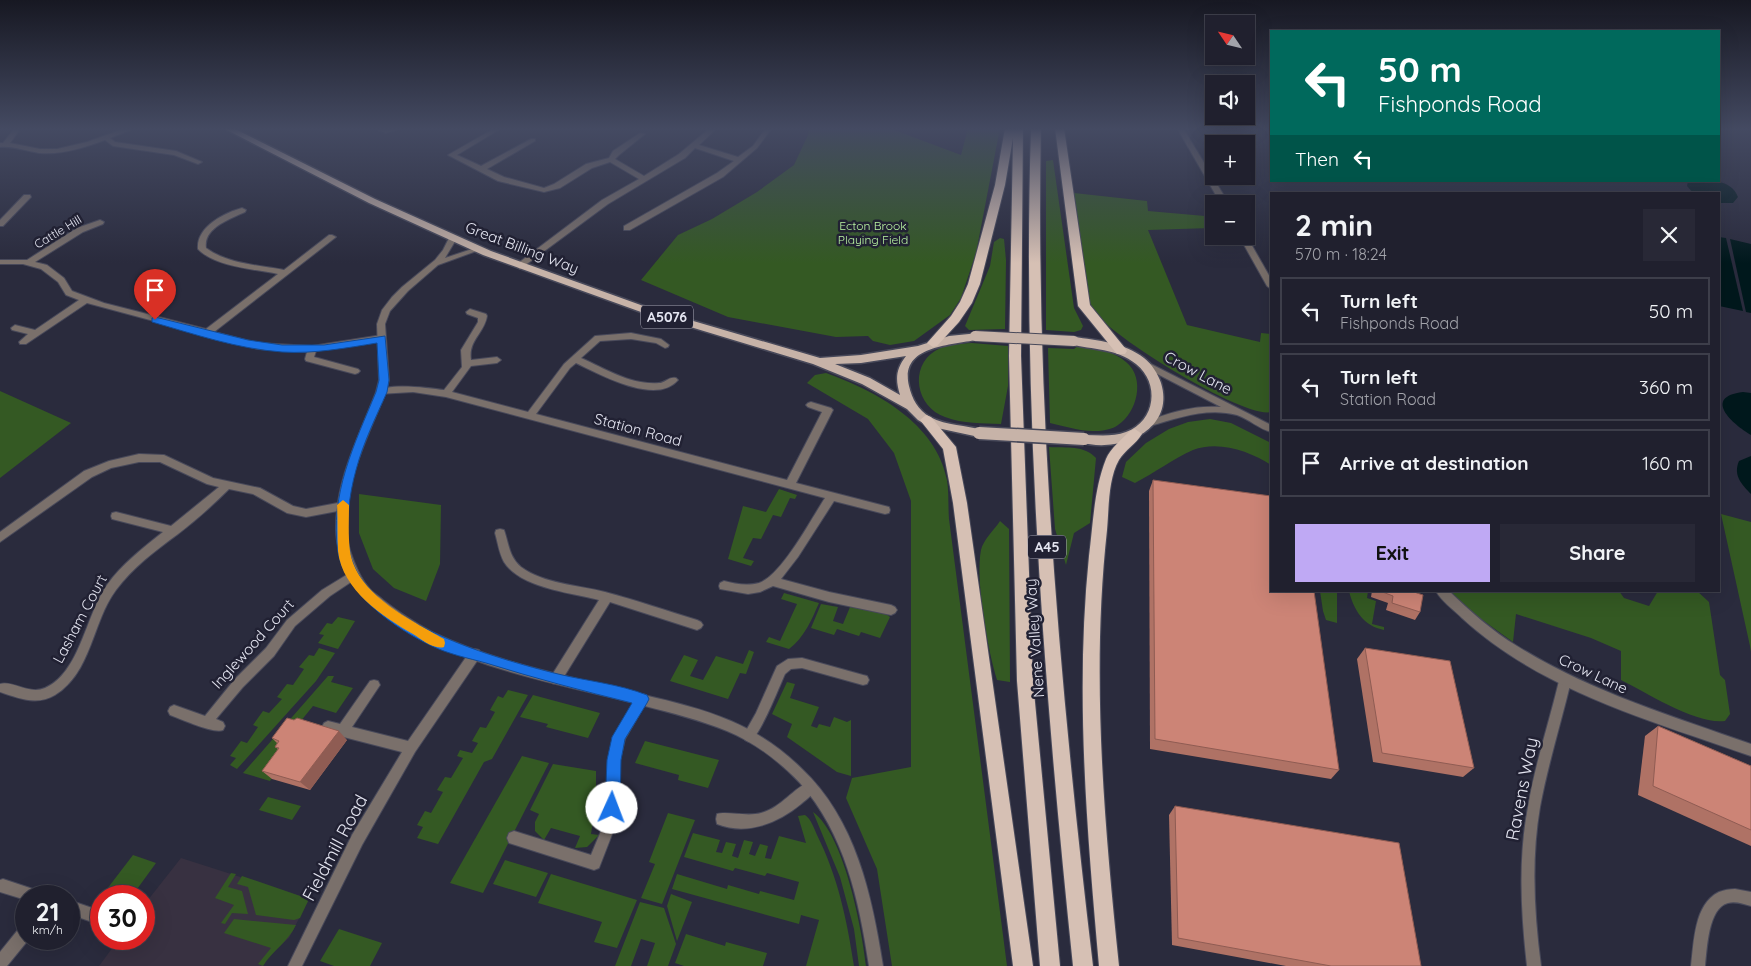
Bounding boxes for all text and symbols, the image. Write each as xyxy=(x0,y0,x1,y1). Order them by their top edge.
north arrow xyxy=(1205,15,1255,65)
map controls xyxy=(1205,15,1255,245)
text: 50 m xyxy=(1378,47,1462,91)
icon: left xyxy=(1295,50,1360,115)
button: sound xyxy=(1205,75,1255,125)
text: Fishponds Road xyxy=(1378,90,1542,118)
button: + xyxy=(1205,135,1255,185)
icon: left xyxy=(1349,145,1377,173)
text: Then xyxy=(1295,147,1339,171)
button: − xyxy=(1205,195,1255,245)
text: 2 min xyxy=(1295,206,1373,244)
button: close xyxy=(1643,209,1695,261)
street label: Cattle Hill xyxy=(31,212,84,252)
street label: Great Billing Way xyxy=(463,217,582,278)
park label: Ecton Brook Playing Field xyxy=(838,218,908,247)
text: 570 m · 18:24 xyxy=(1295,244,1387,264)
pin xyxy=(134,269,176,320)
icon: arrive xyxy=(141,276,169,304)
text: Turn left xyxy=(1340,289,1418,313)
icon: left xyxy=(1297,297,1325,325)
text: 50 m xyxy=(1649,299,1693,323)
road number: A5076 xyxy=(641,306,693,328)
text: Fishponds Road xyxy=(1340,313,1459,333)
street label: Crow Lane xyxy=(1161,347,1235,398)
text: Turn left xyxy=(1340,365,1418,389)
icon: left xyxy=(1297,373,1325,401)
text: 360 m xyxy=(1639,375,1693,399)
text: Station Road xyxy=(1340,389,1436,409)
street label: Station Road xyxy=(592,409,684,450)
icon: arrive xyxy=(1297,449,1325,477)
text: Arrive at destination xyxy=(1340,451,1529,475)
text: 160 m xyxy=(1642,451,1693,475)
button: Exit xyxy=(1295,524,1490,582)
button: Share xyxy=(1500,524,1695,582)
road number: A45 xyxy=(1028,536,1066,558)
street label: Lasham Court xyxy=(48,571,111,666)
street label: Nene Valley Way xyxy=(1021,578,1048,698)
street label: Inglewood Court xyxy=(207,595,298,693)
street label: Crow Lane xyxy=(1556,649,1631,698)
street label: Ravens Way xyxy=(1500,735,1543,842)
position arrow xyxy=(585,781,637,833)
street label: Fieldmill Road xyxy=(297,791,372,905)
speed limit sign: 30 xyxy=(90,885,155,950)
text: 21 xyxy=(36,896,59,927)
text: km/h xyxy=(32,922,63,937)

